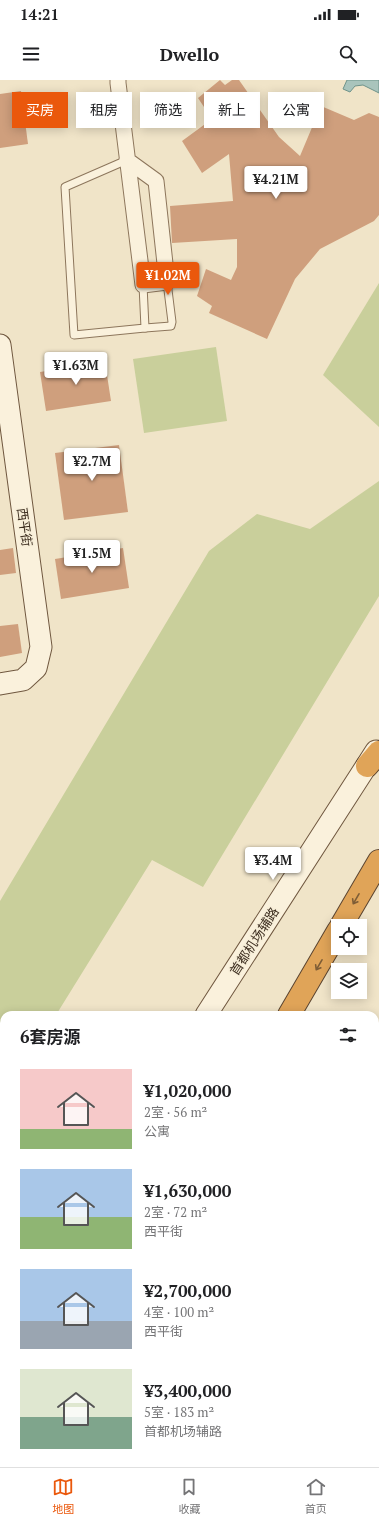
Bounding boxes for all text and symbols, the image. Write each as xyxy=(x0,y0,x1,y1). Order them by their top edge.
text: 14:21 xyxy=(20,4,59,24)
text: Dwello xyxy=(160,42,219,66)
icon: menu xyxy=(20,43,42,65)
icon: search xyxy=(337,43,359,65)
chip: 买房 xyxy=(12,92,68,128)
chip: 租房 xyxy=(76,92,132,128)
chip: 筛选 xyxy=(140,92,196,128)
chip: 新上 xyxy=(204,92,260,128)
chip: 公寓 xyxy=(268,92,324,128)
pin: ¥4.21M xyxy=(243,166,309,200)
text: ¥4.21M xyxy=(253,170,299,188)
pin: ¥1.02M xyxy=(135,262,201,296)
text: ¥1.02M xyxy=(145,266,191,284)
pin: ¥1.63M xyxy=(43,352,109,386)
text: ¥1.63M xyxy=(53,356,99,374)
pin: ¥2.7M xyxy=(64,448,120,482)
text: ¥2.7M xyxy=(73,452,111,470)
street label: 西平街 xyxy=(13,506,37,548)
pin: ¥1.5M xyxy=(64,540,120,574)
text: ¥1.5M xyxy=(73,544,111,562)
pin: ¥3.4M xyxy=(245,847,301,881)
text: ¥3.4M xyxy=(254,851,292,869)
one-way arrow xyxy=(352,893,360,905)
street label: 首都机场辅路 xyxy=(225,903,283,979)
map controls xyxy=(331,919,367,999)
button: locate xyxy=(331,919,367,955)
one-way arrow xyxy=(314,959,322,971)
button: layers xyxy=(331,963,367,999)
icon: filters xyxy=(337,1024,359,1046)
text: 6套房源 xyxy=(20,1025,81,1048)
text: ¥1,020,000 xyxy=(144,1079,231,1102)
icon: home xyxy=(52,1085,100,1133)
text: 2室 · 56 m² xyxy=(144,1103,207,1121)
text: 公寓 xyxy=(144,1122,170,1140)
text: ¥1,630,000 xyxy=(144,1179,231,1202)
icon: home xyxy=(52,1185,100,1233)
text: 2室 · 72 m² xyxy=(144,1203,207,1221)
text: 西平街 xyxy=(144,1222,183,1240)
text: ¥2,700,000 xyxy=(144,1279,231,1302)
icon: home xyxy=(52,1285,100,1333)
text: 4室 · 100 m² xyxy=(144,1303,214,1321)
text: 西平街 xyxy=(144,1322,183,1340)
text: ¥3,400,000 xyxy=(144,1379,231,1402)
icon: home xyxy=(52,1385,100,1433)
text: 5室 · 183 m² xyxy=(144,1403,214,1421)
text: 首都机场辅路 xyxy=(144,1422,222,1440)
tab: 地图 xyxy=(52,1476,74,1516)
tab: 收藏 xyxy=(178,1476,200,1516)
tab: 首页 xyxy=(305,1476,327,1516)

